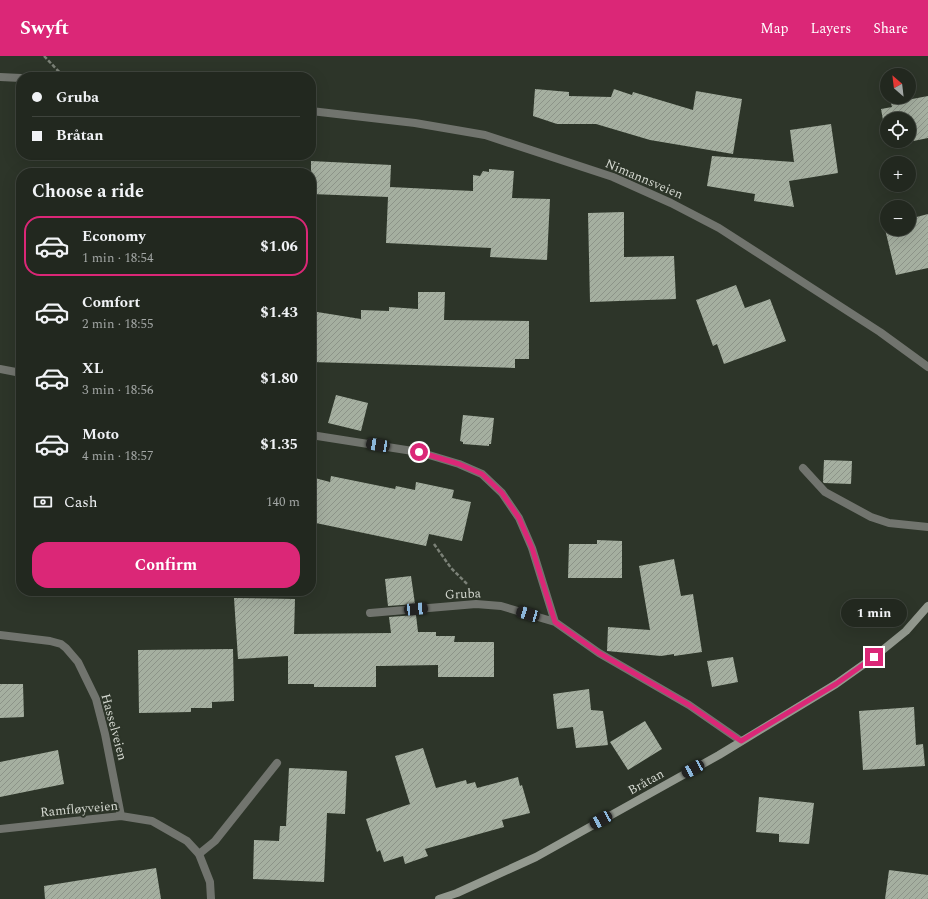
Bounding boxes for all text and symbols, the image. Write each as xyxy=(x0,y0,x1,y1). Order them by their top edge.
text: Swyft xyxy=(20,14,69,43)
text: Map xyxy=(760,18,789,39)
text: Layers xyxy=(811,18,851,39)
text: Share xyxy=(873,18,908,39)
north arrow xyxy=(880,68,916,104)
map controls xyxy=(880,68,916,236)
text: Gruba xyxy=(56,86,99,109)
button: locate xyxy=(880,112,916,148)
text: Bråtan xyxy=(56,124,104,147)
street label: Nimannsveien xyxy=(602,154,687,205)
button: + xyxy=(880,156,916,192)
text: Choose a ride xyxy=(32,178,144,205)
button: − xyxy=(880,200,916,236)
text: Economy xyxy=(82,225,146,248)
icon: car xyxy=(34,228,70,264)
text: $1.06 xyxy=(260,235,298,258)
text: 1 min · 18:54 xyxy=(82,248,154,268)
text: Comfort xyxy=(82,291,140,314)
icon: car xyxy=(34,294,70,330)
text: $1.43 xyxy=(260,301,298,324)
text: 2 min · 18:55 xyxy=(82,314,154,334)
text: XL xyxy=(82,357,103,380)
icon: car xyxy=(34,360,70,396)
text: $1.80 xyxy=(260,367,298,390)
text: 3 min · 18:56 xyxy=(82,380,154,400)
text: Moto xyxy=(82,423,119,446)
icon: car xyxy=(34,426,70,462)
text: $1.35 xyxy=(260,433,298,456)
car xyxy=(365,437,391,453)
route start xyxy=(410,443,428,461)
text: 4 min · 18:57 xyxy=(82,446,154,466)
icon: cash xyxy=(32,491,54,513)
text: Cash xyxy=(64,491,97,514)
text: 140 m xyxy=(266,492,300,512)
button: Confirm xyxy=(32,542,300,588)
street label: Gruba xyxy=(445,583,482,605)
callout: 1 min xyxy=(841,599,907,627)
car xyxy=(404,602,428,616)
text: 1 min xyxy=(857,603,891,623)
car xyxy=(515,605,541,623)
route end xyxy=(865,648,883,666)
street label: Hasselveien xyxy=(95,691,133,763)
car xyxy=(680,758,706,780)
street label: Bråtan xyxy=(624,764,668,800)
street label: Ramfløyveien xyxy=(39,796,119,822)
car xyxy=(588,809,614,831)

